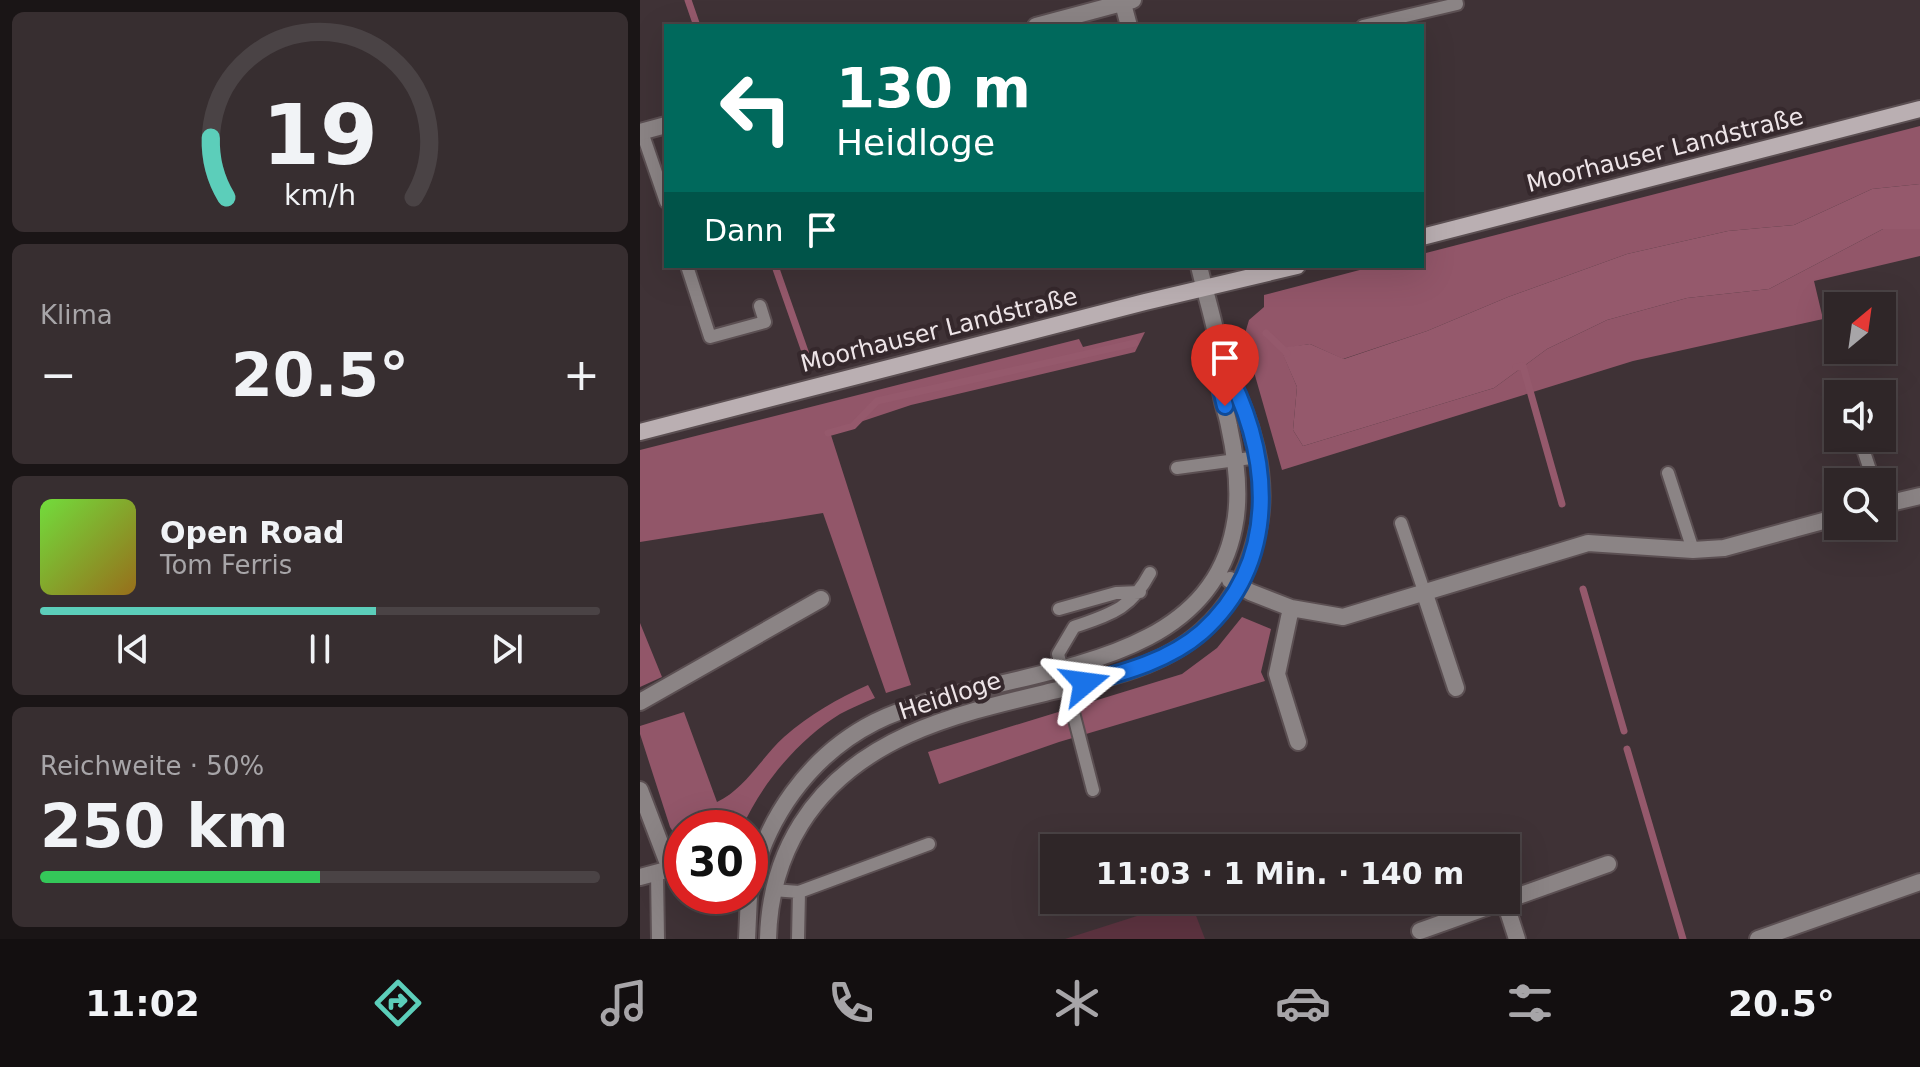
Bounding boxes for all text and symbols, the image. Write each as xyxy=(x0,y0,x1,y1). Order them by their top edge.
text: 130 m xyxy=(836,55,1031,120)
icon: left xyxy=(704,56,808,160)
text: 19 xyxy=(262,86,378,183)
street label: Moorhauser Landstraße xyxy=(1524,102,1806,198)
text: Heidloge xyxy=(836,122,995,163)
text: km/h xyxy=(284,178,356,212)
icon: arrive xyxy=(800,208,844,252)
text: Dann xyxy=(704,213,784,248)
street label: Moorhauser Landstraße xyxy=(798,282,1080,378)
north arrow xyxy=(1824,292,1896,364)
map controls xyxy=(1824,292,1896,540)
text: Klima xyxy=(40,300,113,330)
pin xyxy=(1191,324,1259,406)
icon: arrive xyxy=(1203,336,1247,380)
text: 20.5° xyxy=(231,340,409,410)
text: − xyxy=(40,349,77,400)
text: + xyxy=(563,349,600,400)
button: sound xyxy=(1824,380,1896,452)
button: search xyxy=(1824,468,1896,540)
text: Open Road xyxy=(160,515,345,550)
text: Tom Ferris xyxy=(160,550,292,580)
icon: previous xyxy=(111,627,155,671)
icon: pause xyxy=(298,627,342,671)
icon: next xyxy=(485,627,529,671)
position arrow xyxy=(1043,641,1127,725)
street label: Heidloge xyxy=(895,666,1005,726)
text: Reichweite · 50% xyxy=(40,751,264,781)
text: 250 km xyxy=(40,791,289,861)
speed limit sign: 30 xyxy=(664,810,768,914)
text: 11:03 · 1 Min. · 140 m xyxy=(1096,856,1464,891)
icon: directions xyxy=(370,975,426,1031)
icon: music xyxy=(596,975,652,1031)
icon: phone xyxy=(823,975,879,1031)
icon: climate xyxy=(1049,975,1105,1031)
icon: car xyxy=(1275,975,1331,1031)
icon: filters xyxy=(1502,975,1558,1031)
text: 11:02 xyxy=(85,983,200,1024)
text: 20.5° xyxy=(1728,983,1835,1024)

